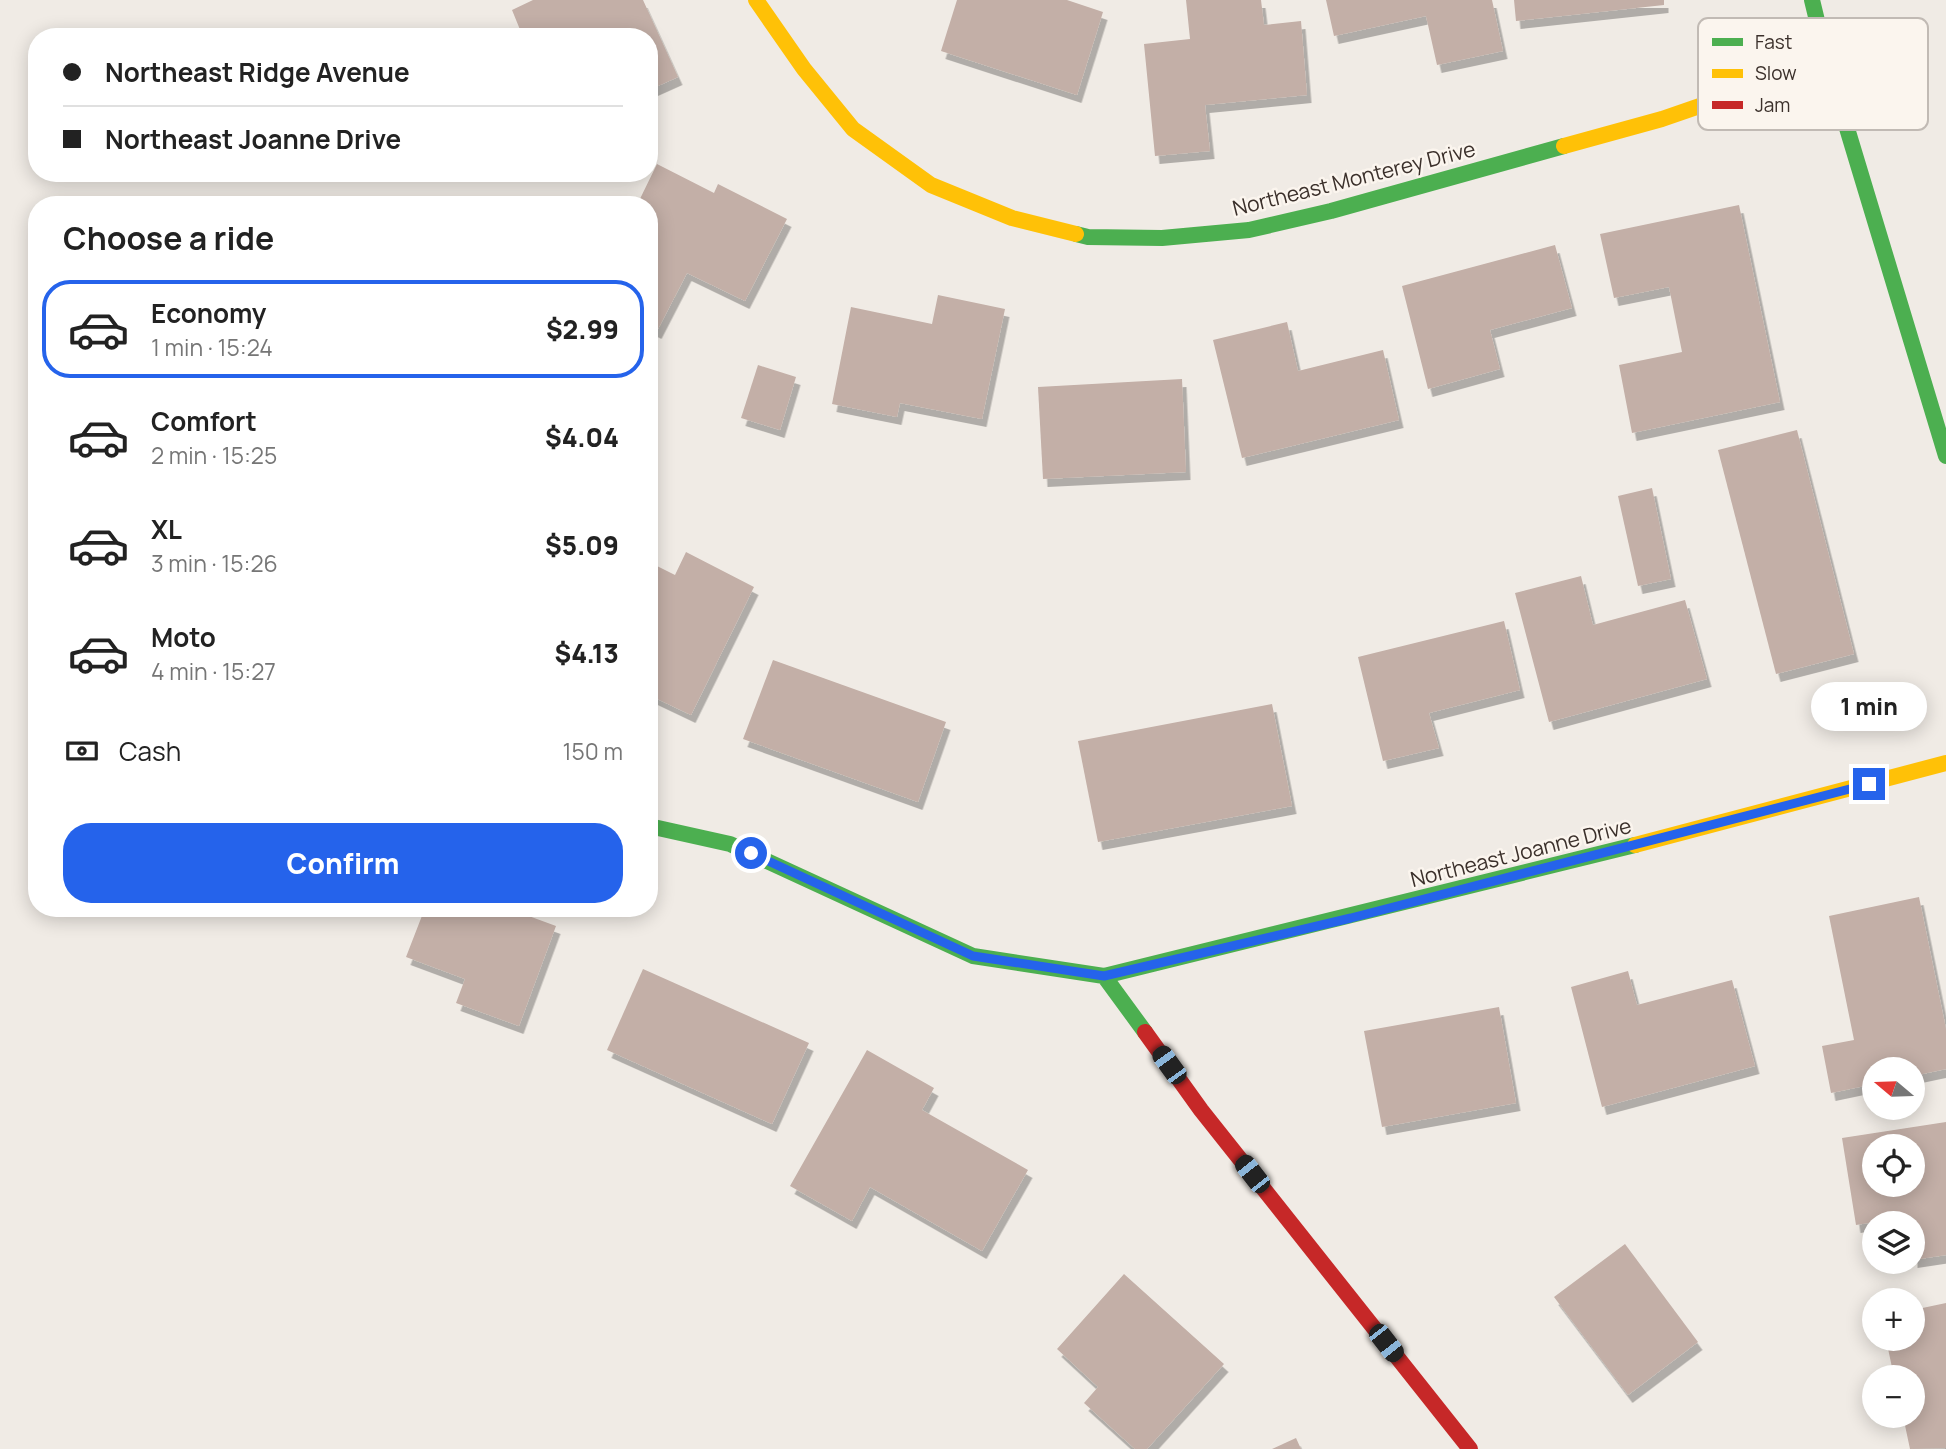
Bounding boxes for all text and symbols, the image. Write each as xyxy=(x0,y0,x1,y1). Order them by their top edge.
legend xyxy=(1698,18,1928,130)
text: Fast xyxy=(1755,29,1792,55)
text: Northeast Ridge Avenue xyxy=(105,54,410,90)
text: Slow xyxy=(1755,60,1797,86)
text: Jam xyxy=(1755,92,1790,118)
text: Northeast Joanne Drive xyxy=(105,121,401,157)
street label: Northeast Monterey Drive xyxy=(1229,134,1478,222)
text: Choose a ride xyxy=(63,216,274,260)
text: Economy xyxy=(151,295,266,331)
icon: car xyxy=(67,298,130,361)
text: $2.99 xyxy=(546,311,619,347)
text: 1 min · 15:24 xyxy=(151,331,273,363)
text: Comfort xyxy=(151,403,257,439)
icon: car xyxy=(67,406,130,469)
text: $4.04 xyxy=(545,419,619,455)
text: 2 min · 15:25 xyxy=(151,439,277,471)
text: XL xyxy=(151,511,182,547)
icon: car xyxy=(67,514,130,577)
text: $5.09 xyxy=(545,527,619,563)
text: 3 min · 15:26 xyxy=(151,547,278,579)
text: Moto xyxy=(151,619,216,655)
icon: car xyxy=(67,622,130,685)
text: $4.13 xyxy=(554,635,619,671)
text: 4 min · 15:27 xyxy=(151,655,276,687)
callout: 1 min xyxy=(1811,682,1927,732)
text: 1 min xyxy=(1840,690,1898,722)
icon: cash xyxy=(63,732,101,770)
text: Cash xyxy=(119,733,181,769)
text: 150 m xyxy=(563,735,623,767)
route end xyxy=(1853,768,1885,800)
street label: Northeast Joanne Drive xyxy=(1407,811,1634,893)
button: Confirm xyxy=(63,823,623,903)
route start xyxy=(735,837,767,869)
car xyxy=(1149,1042,1190,1088)
north arrow xyxy=(1862,1057,1925,1120)
map controls xyxy=(1862,1057,1925,1428)
button: locate xyxy=(1862,1134,1925,1197)
car xyxy=(1231,1151,1274,1197)
button: layers xyxy=(1862,1211,1925,1274)
button: + xyxy=(1862,1288,1925,1351)
car xyxy=(1365,1320,1408,1366)
button: − xyxy=(1862,1365,1925,1428)

